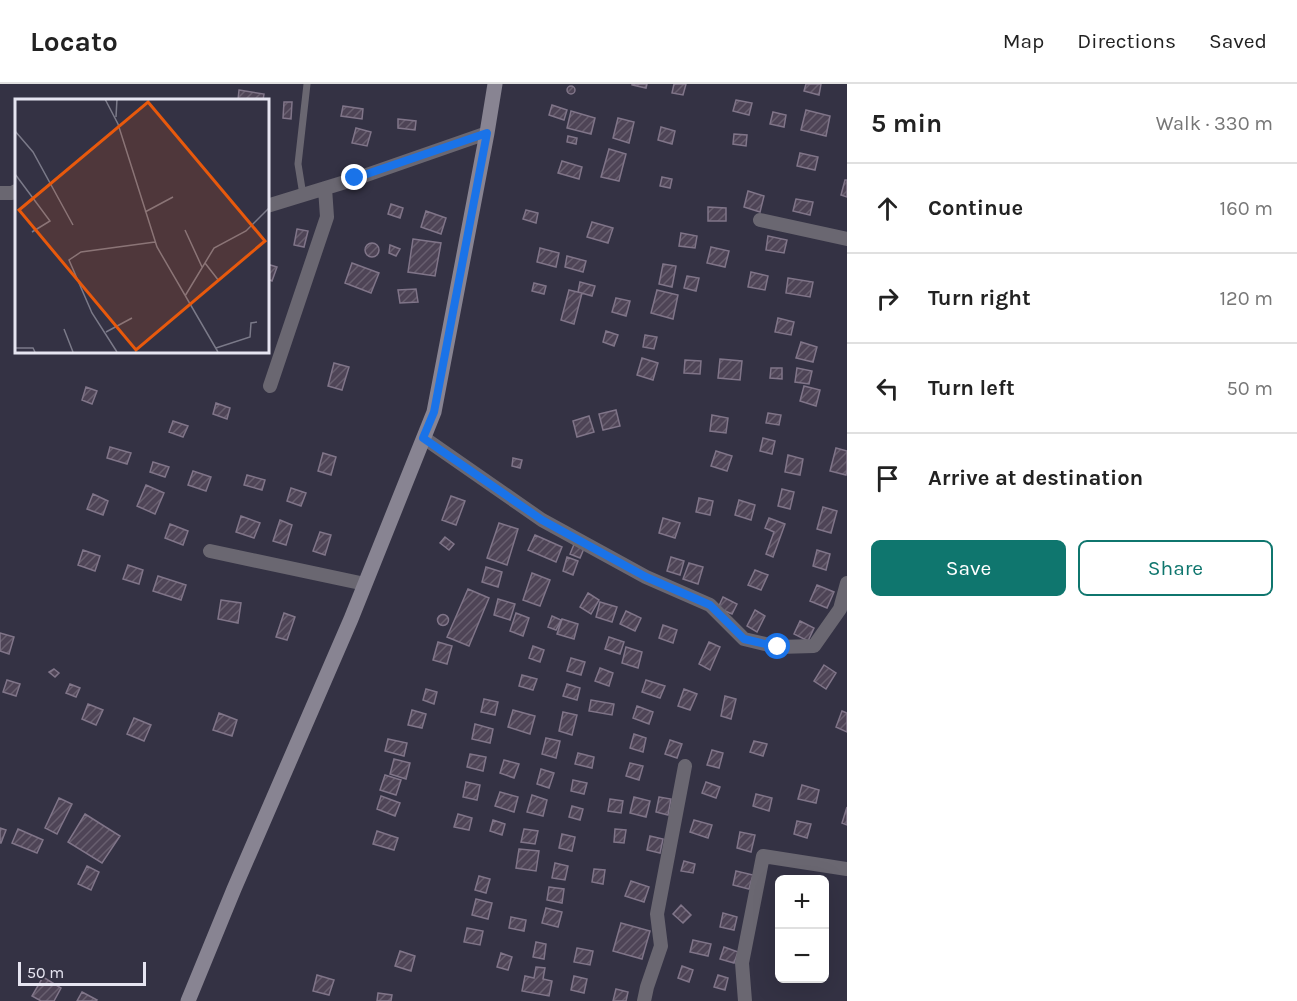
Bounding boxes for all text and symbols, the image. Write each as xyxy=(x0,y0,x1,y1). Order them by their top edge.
text: Locato xyxy=(30,25,118,58)
text: Map xyxy=(1003,29,1044,53)
text: Directions xyxy=(1077,29,1176,53)
text: Saved xyxy=(1209,29,1267,53)
inset map xyxy=(15,99,268,352)
text: 5 min xyxy=(871,108,942,139)
text: Walk · 330 m xyxy=(1156,112,1273,135)
route end xyxy=(341,164,367,190)
icon: ahead xyxy=(871,192,904,225)
text: Continue xyxy=(928,195,1023,221)
text: 160 m xyxy=(1220,197,1273,220)
icon: right xyxy=(871,282,904,315)
text: Turn right xyxy=(928,285,1031,311)
text: 120 m xyxy=(1219,287,1273,310)
icon: left xyxy=(871,372,904,405)
text: Turn left xyxy=(928,375,1015,401)
text: 50 m xyxy=(1226,377,1273,400)
icon: arrive xyxy=(871,462,904,495)
text: Arrive at destination xyxy=(928,465,1143,491)
button: Save xyxy=(871,540,1066,596)
button: Share xyxy=(1078,540,1273,596)
route start xyxy=(764,633,790,659)
map controls xyxy=(775,875,829,983)
button: + xyxy=(775,875,829,929)
button: − xyxy=(775,929,829,983)
scale bar xyxy=(18,959,146,986)
text: 50 m xyxy=(27,963,64,982)

